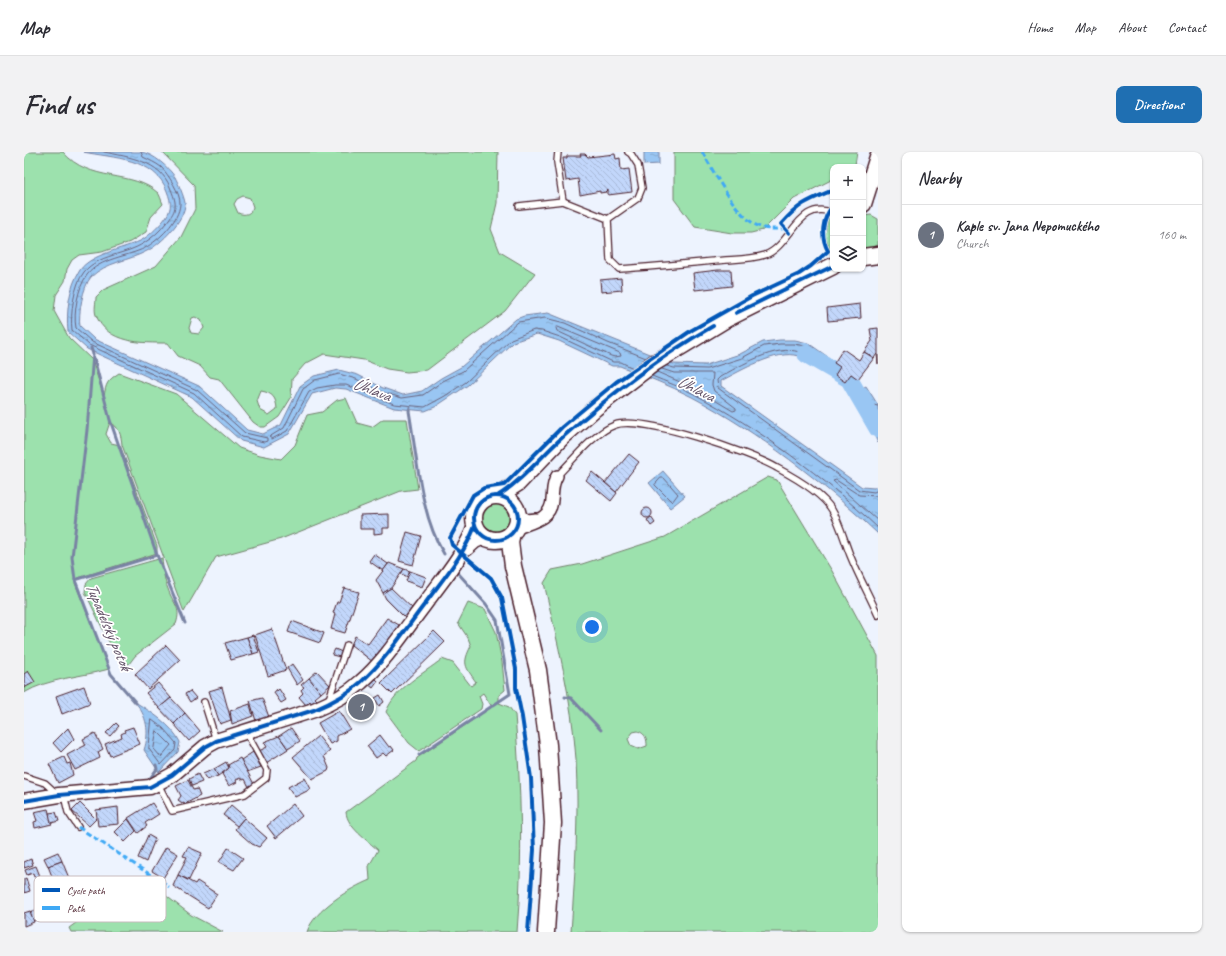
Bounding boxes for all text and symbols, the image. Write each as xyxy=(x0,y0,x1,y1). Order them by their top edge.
text: Map xyxy=(20,16,50,40)
text: Home xyxy=(1027,19,1053,36)
text: Map xyxy=(1075,19,1096,36)
text: About xyxy=(1118,19,1146,36)
text: Contact xyxy=(1168,19,1206,36)
button: Directions xyxy=(1116,86,1202,123)
text: Find us xyxy=(24,87,94,122)
map controls xyxy=(830,164,866,272)
button: + xyxy=(830,164,866,200)
text: Nearby xyxy=(918,168,961,189)
button: − xyxy=(830,200,866,236)
text: Kaple sv. Jana Nepomuckého xyxy=(956,217,1099,236)
text: 1 xyxy=(928,227,934,243)
text: 160 m xyxy=(1158,227,1186,243)
button: layers xyxy=(830,236,866,272)
text: Church xyxy=(956,236,989,252)
water label: Úhlava xyxy=(674,371,720,407)
water label: Úhlava xyxy=(350,373,396,407)
water label: Tupadelský potok xyxy=(81,579,138,677)
your location xyxy=(582,617,602,637)
pin: 1 xyxy=(348,692,374,722)
legend xyxy=(34,876,166,922)
text: Cycle path xyxy=(67,883,106,897)
text: Path xyxy=(67,901,86,915)

